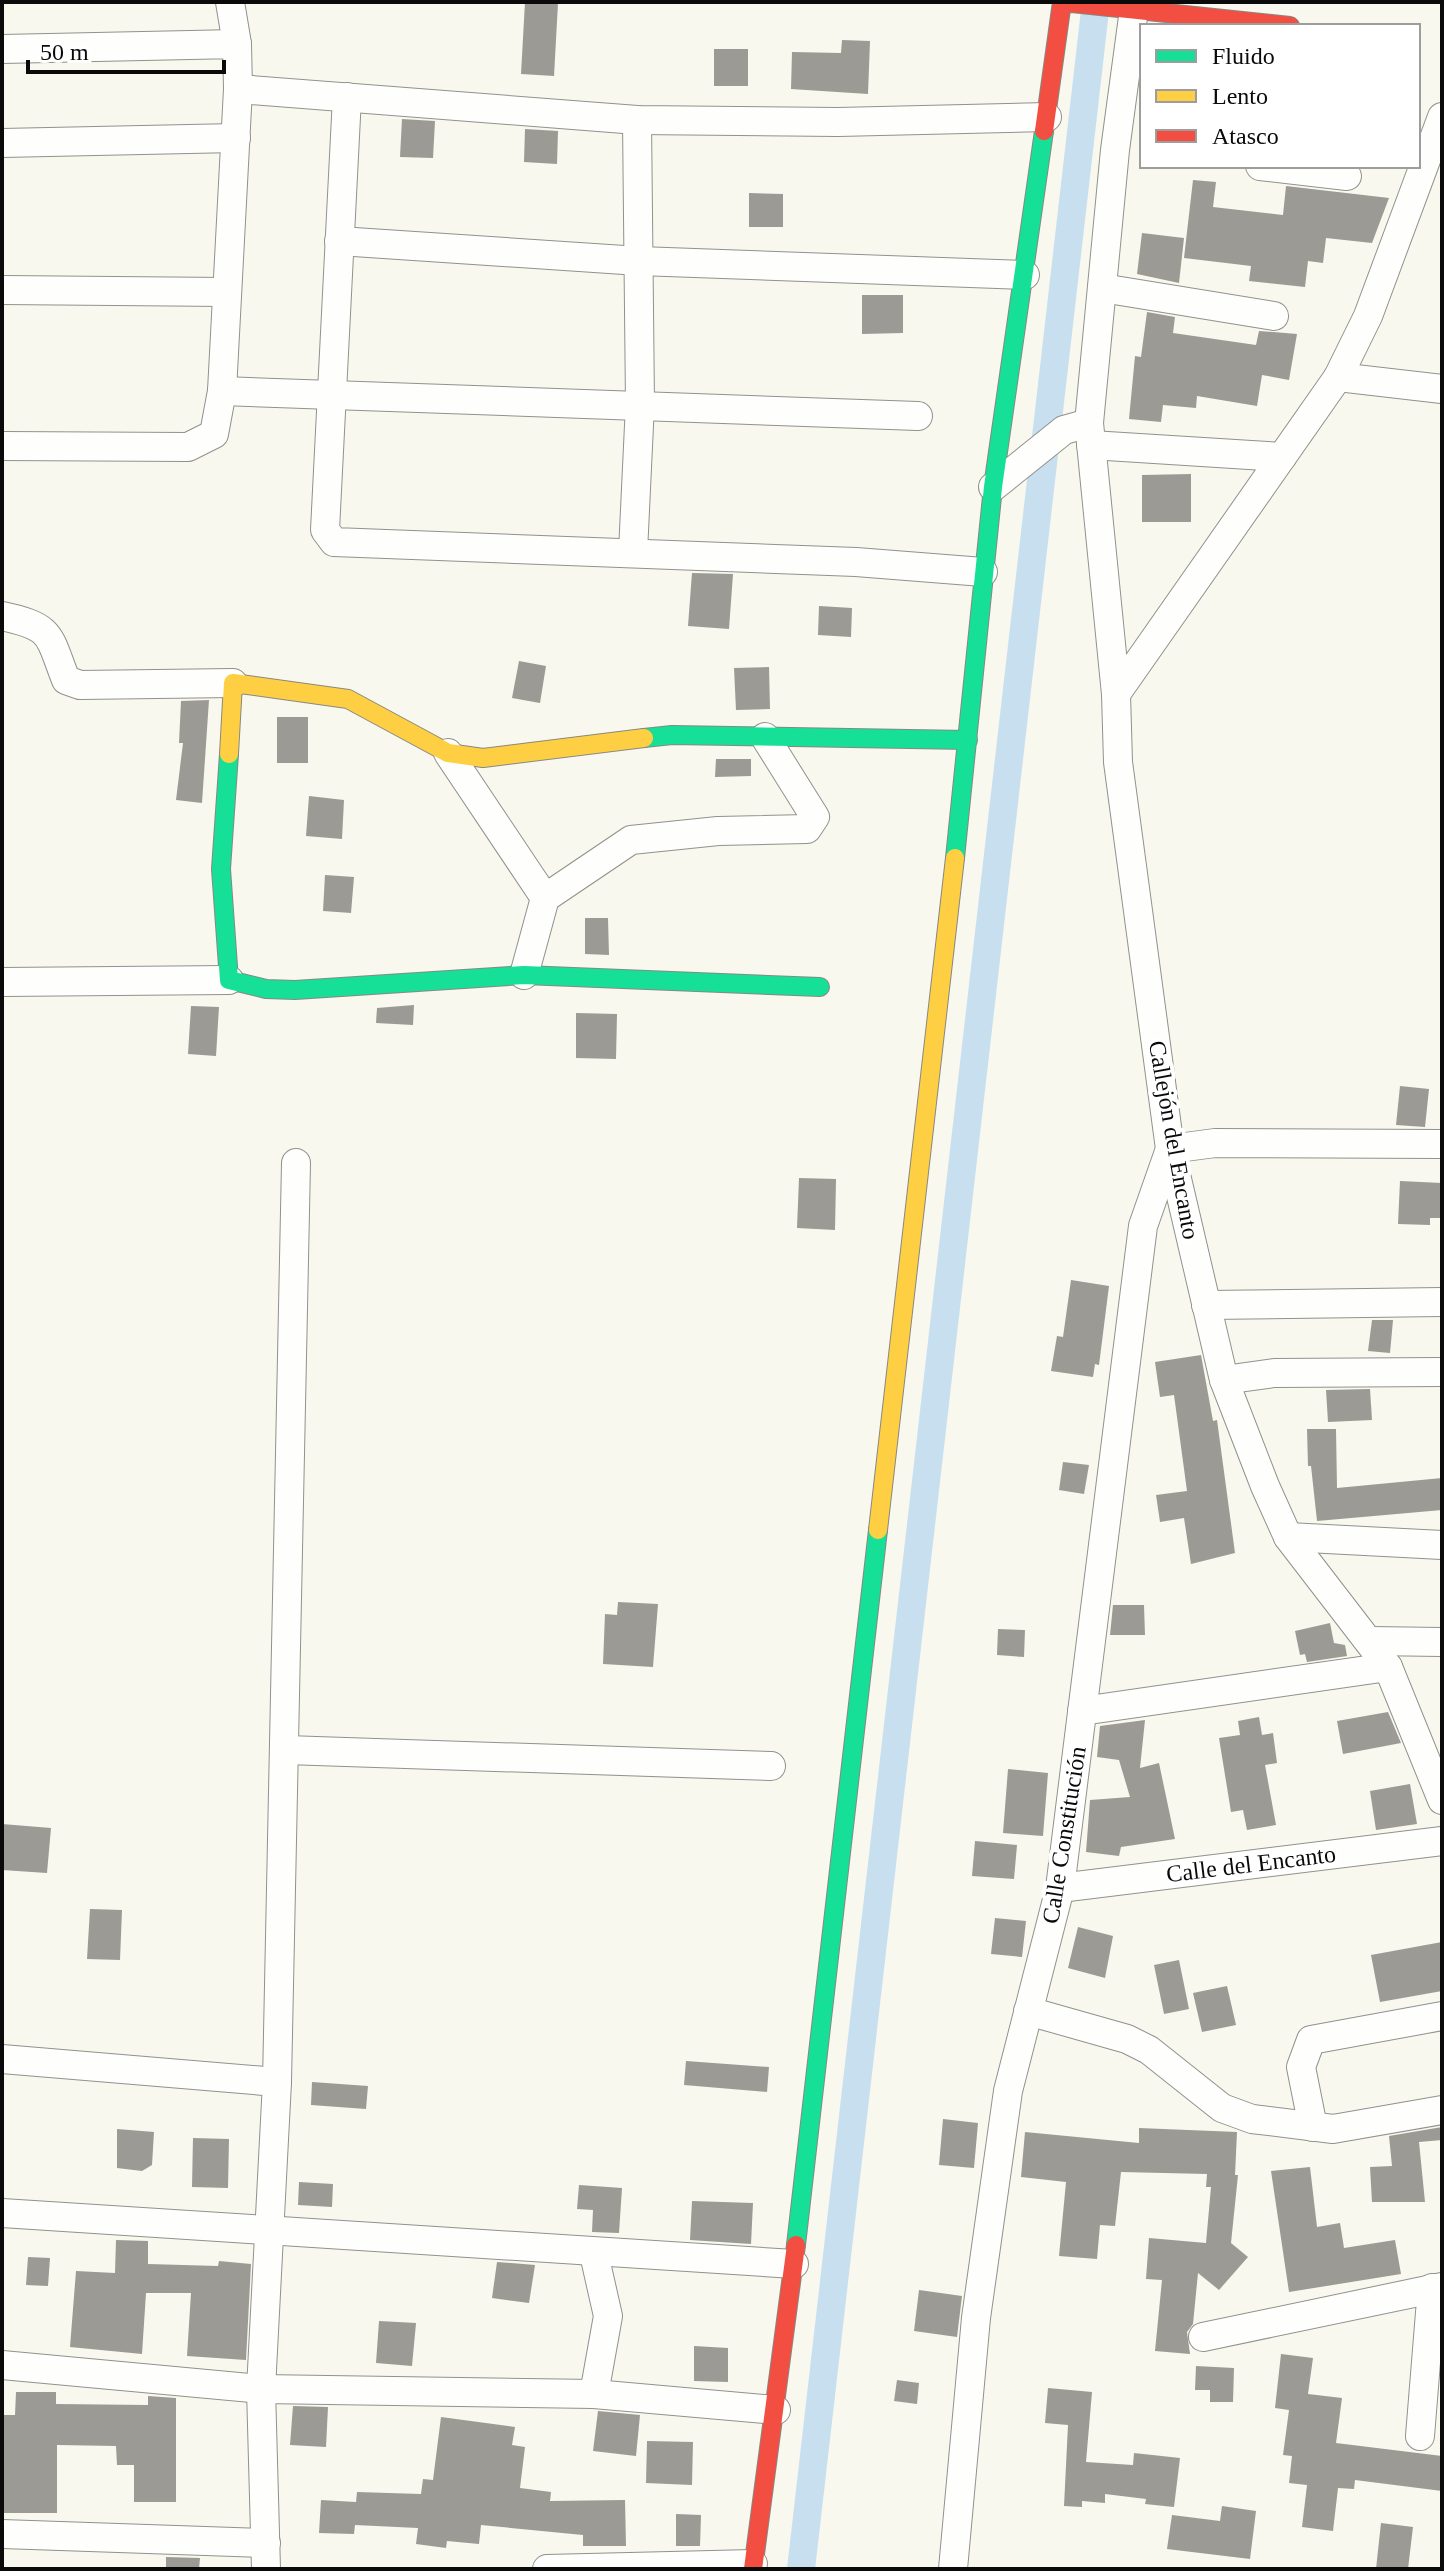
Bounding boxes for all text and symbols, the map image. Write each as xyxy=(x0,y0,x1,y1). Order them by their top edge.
scale bar xyxy=(28,24,224,74)
legend xyxy=(1140,24,1420,168)
text: 50 m xyxy=(40,39,89,65)
text: Fluido xyxy=(1212,43,1275,69)
text: Lento xyxy=(1212,83,1268,109)
text: Atasco xyxy=(1212,123,1279,149)
street label: Callejón del Encanto xyxy=(1144,1039,1204,1241)
street label: Calle Constitución xyxy=(1037,1744,1091,1926)
street label: Calle del Encanto xyxy=(1165,1841,1337,1887)

